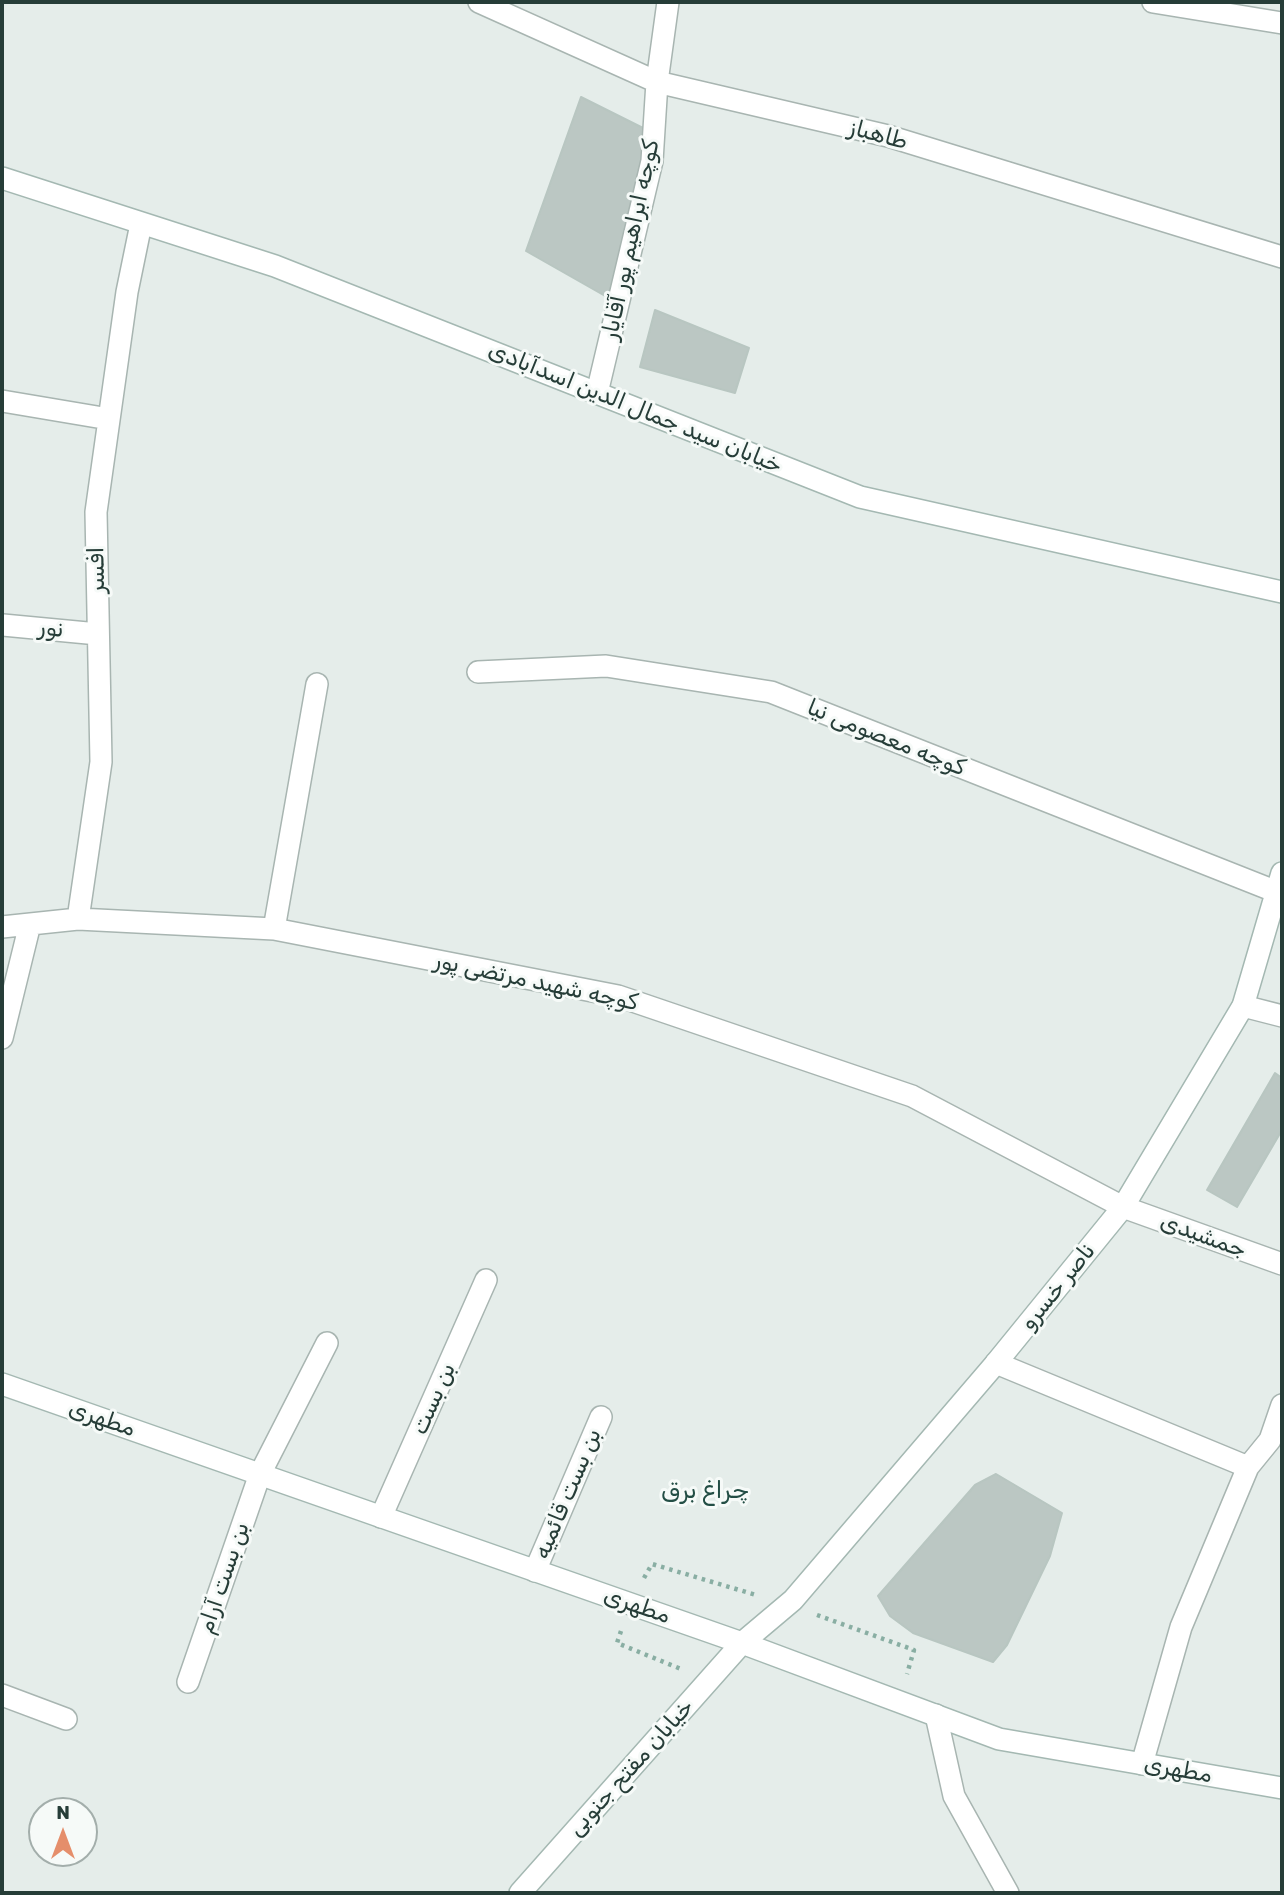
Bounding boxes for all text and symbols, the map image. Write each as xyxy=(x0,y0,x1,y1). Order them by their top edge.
street label: طاهباز xyxy=(845,114,911,156)
street label: کوچه ابراهیم پور آقایار xyxy=(596,137,666,343)
street label: خیابان سید جمال الدین اسدآبادی xyxy=(484,336,786,480)
street label: افسر xyxy=(83,546,111,594)
street label: نور xyxy=(37,614,65,644)
street label: کوچه معصومی نیا xyxy=(803,694,969,782)
street label: کوچه شهید مرتضی پور xyxy=(431,947,641,1017)
street label: جمشیدی xyxy=(1156,1208,1250,1264)
street label: ناصر خسرو xyxy=(1015,1238,1101,1336)
street label: بن بست xyxy=(406,1359,462,1439)
street label: مطهری xyxy=(65,1395,139,1443)
street label: بن بست قائمیه xyxy=(528,1425,608,1563)
district label: چراغ برق xyxy=(661,1477,749,1505)
street label: بن بست آرام xyxy=(192,1519,256,1637)
street label: مطهری xyxy=(600,1582,674,1630)
street label: خیابان مفتح جنوبی xyxy=(562,1694,700,1842)
street label: مطهری xyxy=(1142,1750,1214,1790)
north arrow xyxy=(28,1797,98,1867)
text: N xyxy=(56,1801,70,1824)

